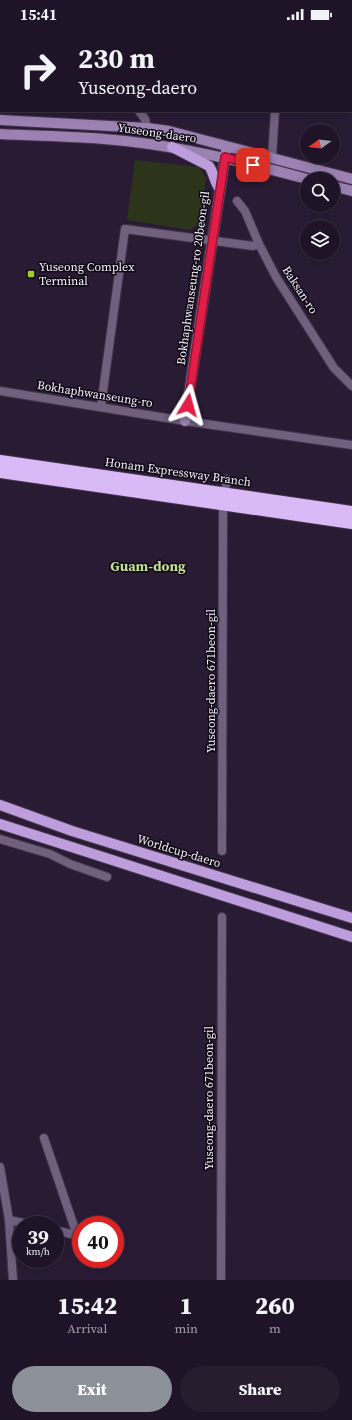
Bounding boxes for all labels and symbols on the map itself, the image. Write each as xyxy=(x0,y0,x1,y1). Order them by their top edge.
street label: Yuseong-daero xyxy=(117,120,198,147)
north arrow xyxy=(300,124,340,164)
pin xyxy=(236,148,270,182)
street label: Bokhaphwanseung-ro 20beon-gil xyxy=(173,190,213,366)
place label: Yuseong Complex Terminal xyxy=(39,259,135,289)
street label: Baksan-ro xyxy=(279,263,322,317)
marker: Yuseong Complex Terminal xyxy=(26,269,36,279)
street label: Bokhaphwanseung-ro xyxy=(36,377,154,411)
position arrow xyxy=(167,384,209,426)
street label: Honam Expressway Branch xyxy=(104,454,252,490)
district label: Guam-dong xyxy=(110,556,186,576)
street label: Yuseong-daero 671beon-gil xyxy=(203,608,219,753)
street label: Worldcup-daero xyxy=(135,831,223,871)
street label: Yuseong-daero 671beon-gil xyxy=(201,1025,217,1170)
speed limit sign: 40 xyxy=(72,1216,124,1268)

